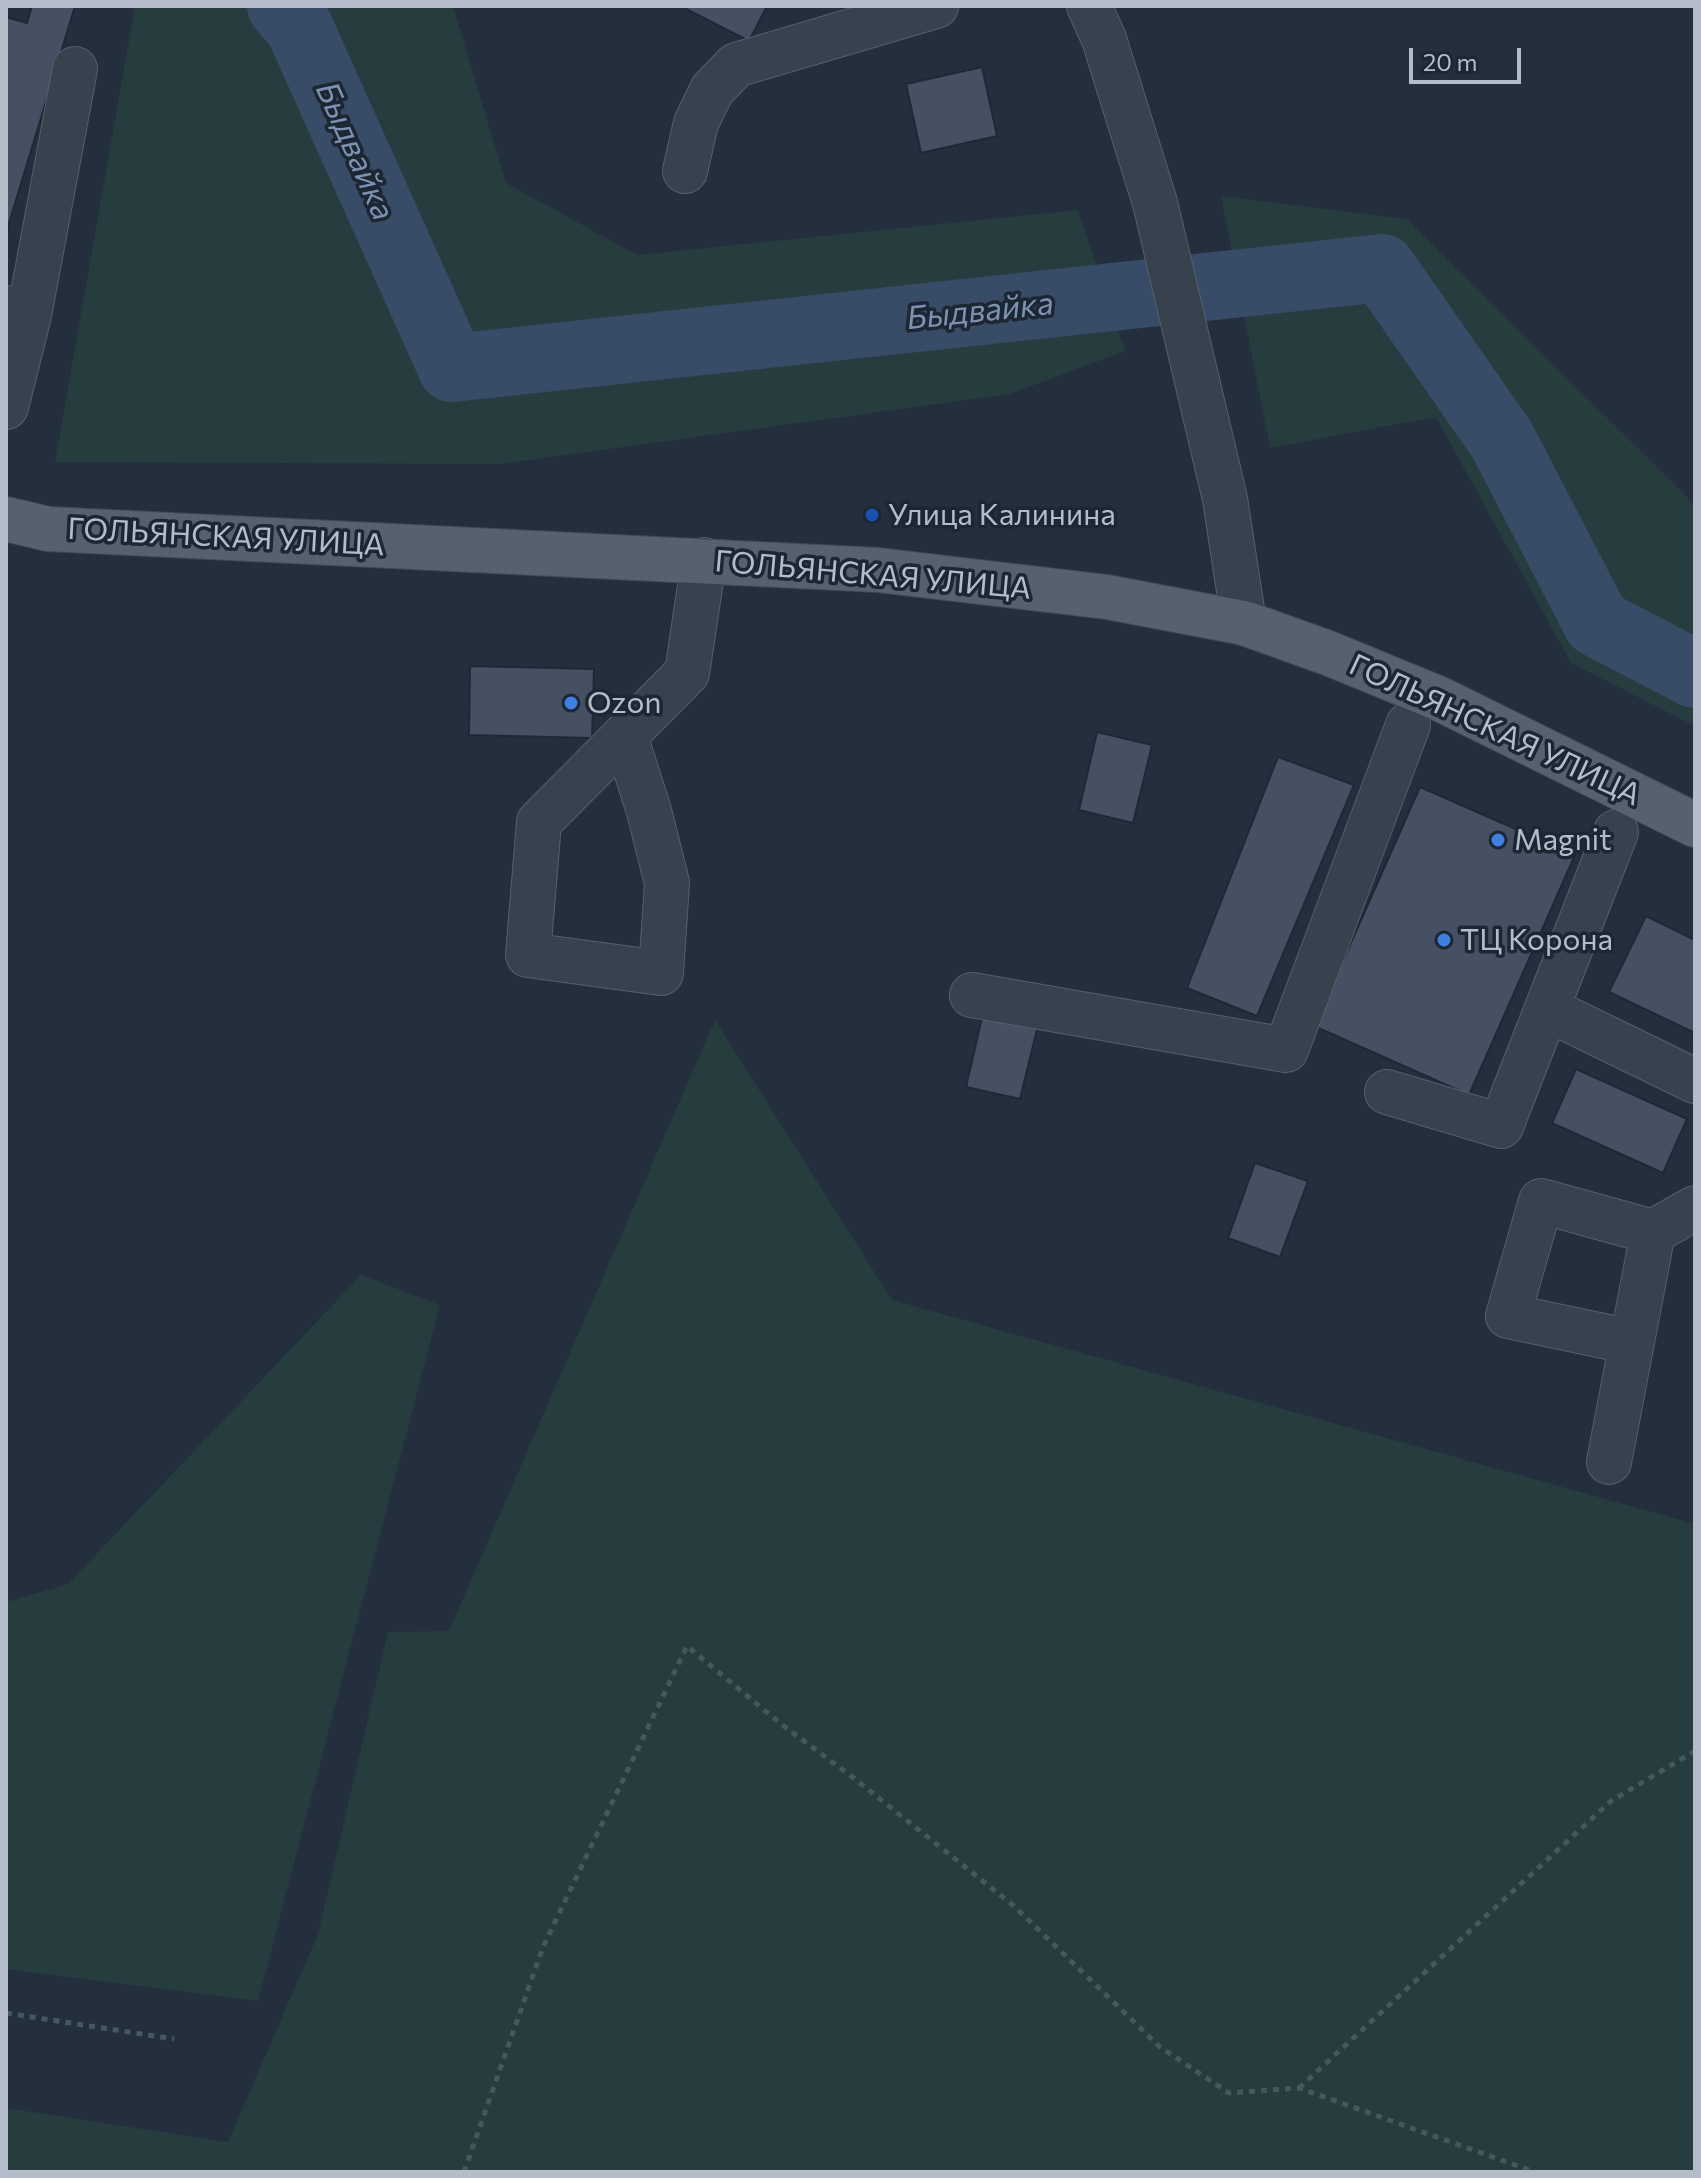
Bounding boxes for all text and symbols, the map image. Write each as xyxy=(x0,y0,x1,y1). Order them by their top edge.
scale bar xyxy=(1413,32,1525,82)
text: 20 m xyxy=(1423,47,1477,76)
water label: Быдвайка xyxy=(307,76,403,226)
water label: Быдвайка xyxy=(905,284,1055,338)
place label: Улица Калинина xyxy=(888,497,1116,533)
marker: Улица Калинина xyxy=(863,506,881,524)
street label: ГОЛЬЯНСКАЯ УЛИЦА xyxy=(67,511,385,563)
street label: ГОЛЬЯНСКАЯ УЛИЦА xyxy=(713,543,1033,607)
street label: ГОЛЬЯНСКАЯ УЛИЦА xyxy=(1344,647,1646,813)
place label: Ozon xyxy=(587,685,661,721)
marker: Ozon xyxy=(562,694,580,712)
place label: Magnit xyxy=(1514,822,1612,858)
marker: Magnit xyxy=(1489,831,1507,849)
place label: ТЦ Корона xyxy=(1460,922,1613,958)
marker: ТЦ Корона xyxy=(1435,931,1453,949)

